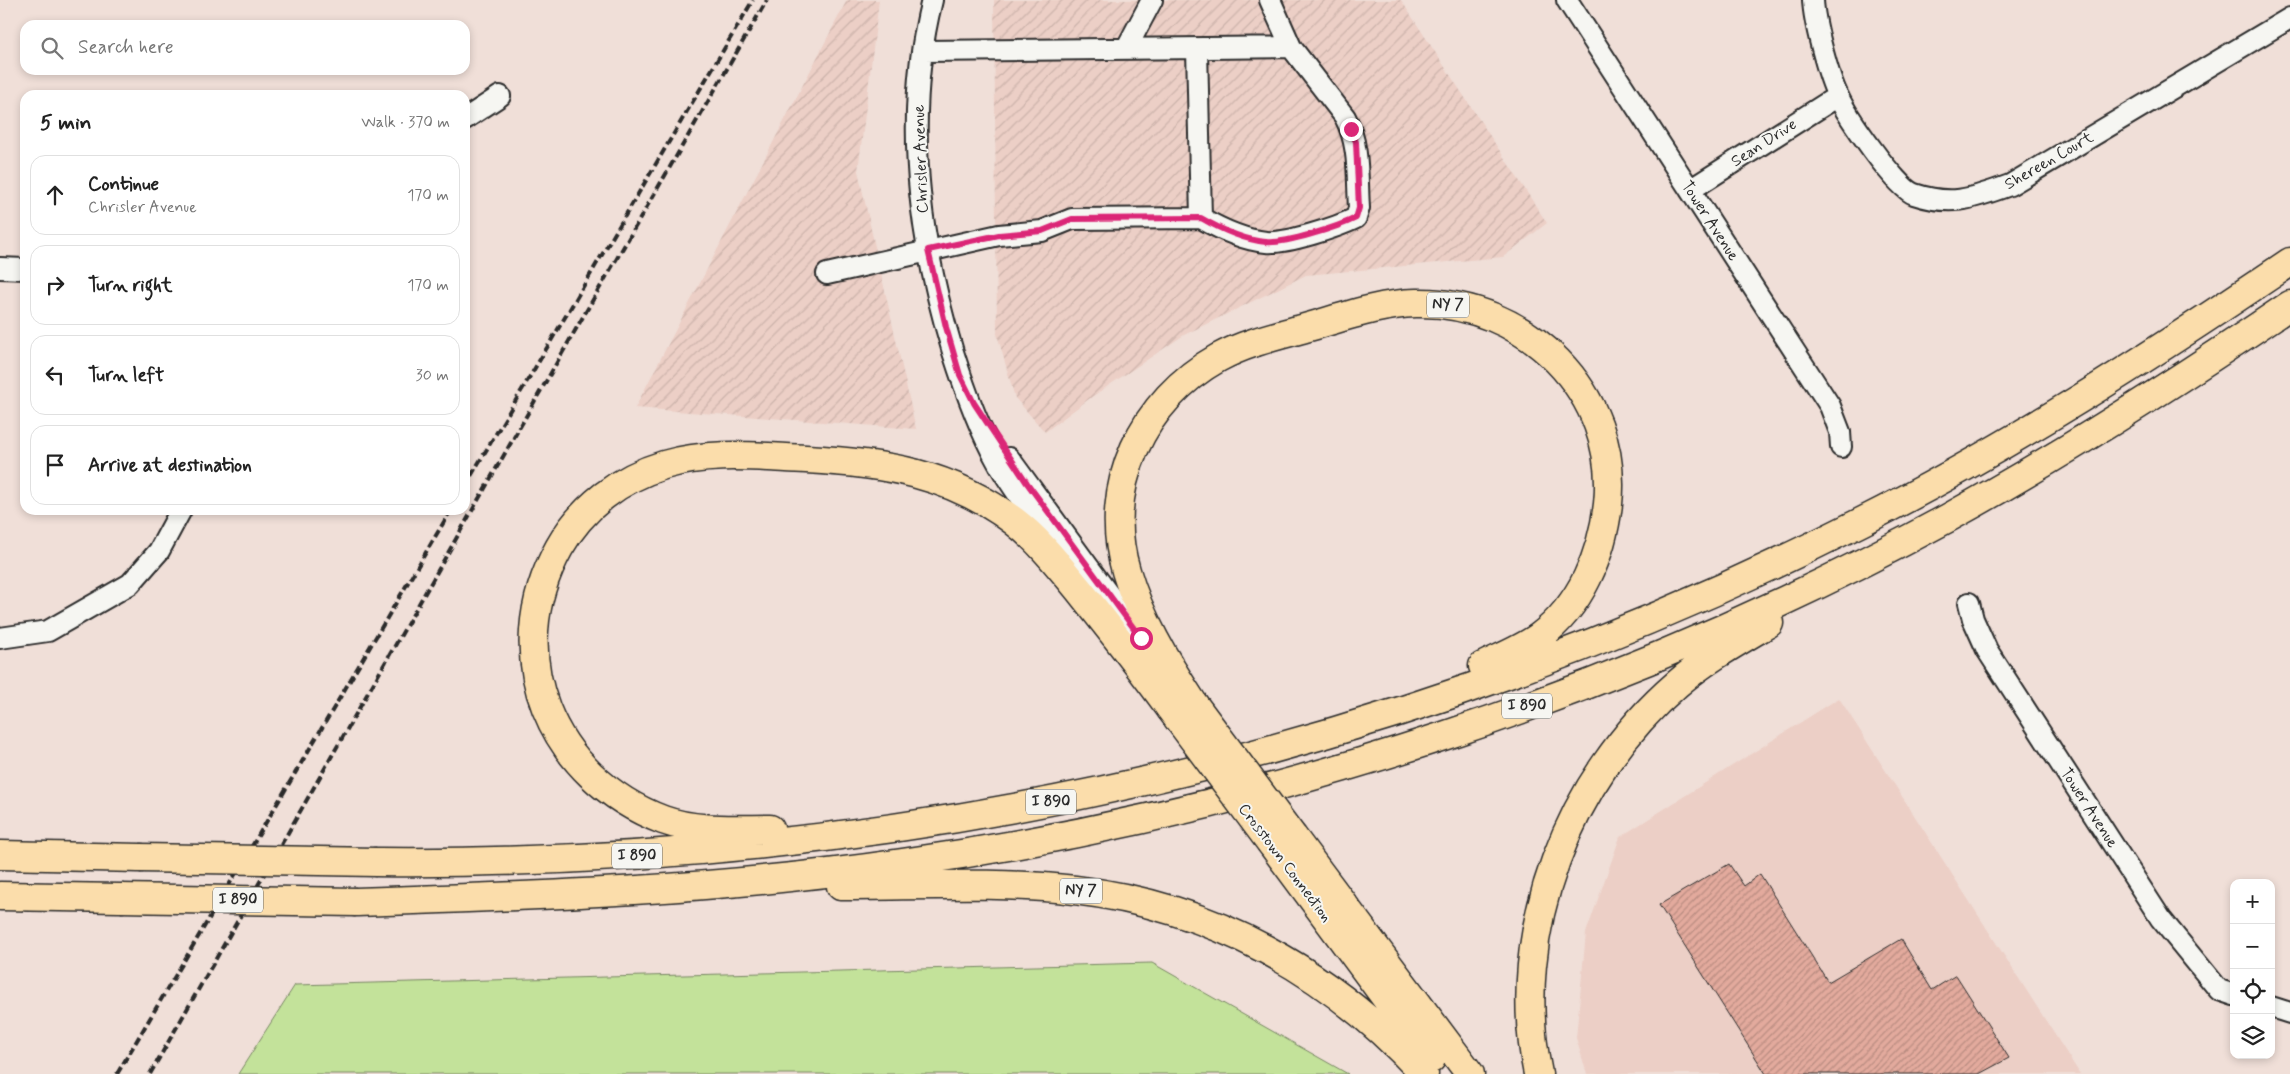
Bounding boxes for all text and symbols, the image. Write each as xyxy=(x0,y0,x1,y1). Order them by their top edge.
search box xyxy=(20,20,470,75)
icon: search xyxy=(38,34,66,62)
text: Search here xyxy=(78,35,174,60)
street label: Chrisler Avenue xyxy=(909,104,933,214)
text: 5 min xyxy=(40,109,92,137)
text: Walk · 370 m xyxy=(361,112,450,133)
street label: Sean Drive xyxy=(1727,114,1801,172)
route end xyxy=(1340,118,1363,141)
street label: Shereen Court xyxy=(2001,127,2098,195)
text: Continue xyxy=(88,172,159,197)
street label: Tower Avenue xyxy=(1676,177,1744,265)
icon: ahead xyxy=(41,181,69,209)
text: 170 m xyxy=(407,185,449,206)
text: Chrisler Avenue xyxy=(88,197,197,218)
icon: right xyxy=(41,271,69,299)
text: Turn right xyxy=(88,273,172,298)
text: 170 m xyxy=(407,275,449,296)
road number: NY 7 xyxy=(1427,292,1469,318)
icon: left xyxy=(41,361,69,389)
text: Turn left xyxy=(88,363,164,388)
text: 30 m xyxy=(416,365,449,386)
icon: arrive xyxy=(41,451,69,479)
text: Arrive at destination xyxy=(88,453,252,478)
route start xyxy=(1130,627,1153,650)
road number: I 890 xyxy=(1502,694,1552,718)
street label: Tower Avenue xyxy=(2055,764,2123,852)
road number: I 890 xyxy=(1026,790,1076,814)
street label: Crosstown Connection xyxy=(1233,799,1337,927)
road number: I 890 xyxy=(612,844,662,868)
road number: NY 7 xyxy=(1060,878,1102,904)
map controls xyxy=(2230,879,2275,1059)
button: + xyxy=(2230,879,2275,924)
road number: I 890 xyxy=(213,888,263,912)
button: − xyxy=(2230,924,2275,969)
button: locate xyxy=(2230,969,2275,1014)
button: layers xyxy=(2230,1014,2275,1059)

